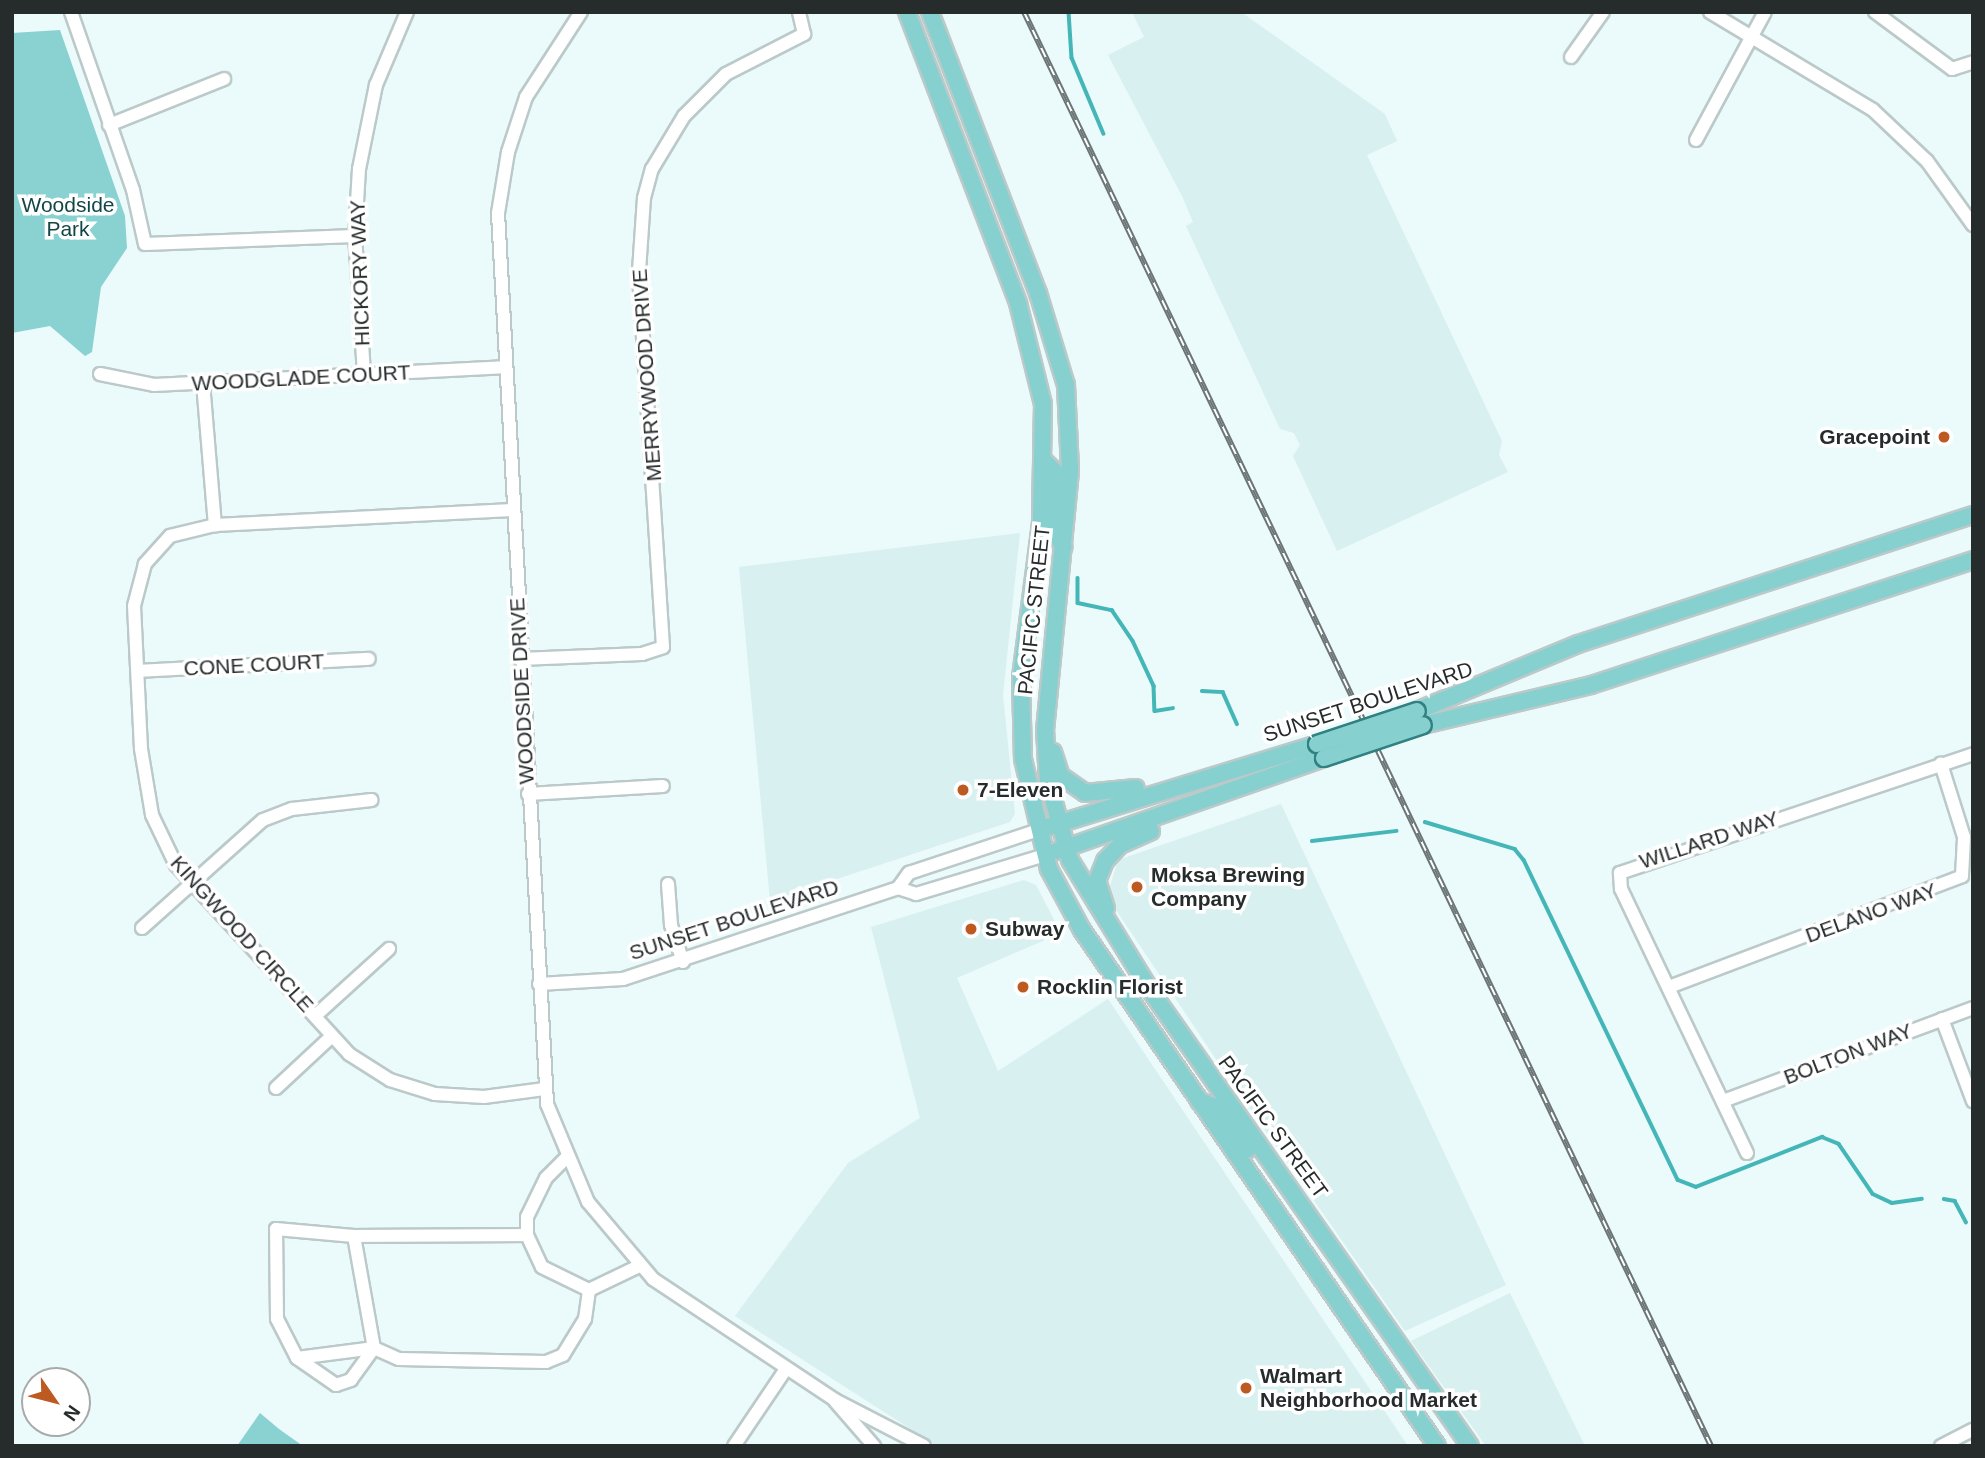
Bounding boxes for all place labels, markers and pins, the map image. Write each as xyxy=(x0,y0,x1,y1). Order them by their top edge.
place label: Gracepoint xyxy=(1819,424,1930,450)
marker: Gracepoint xyxy=(1936,429,1952,445)
place label: 7-Eleven xyxy=(977,777,1063,803)
marker: 7-Eleven xyxy=(955,782,971,798)
place label: Moksa Brewing Company xyxy=(1151,862,1305,912)
marker: Moksa Brewing Company xyxy=(1129,879,1145,895)
place label: Subway xyxy=(985,916,1064,942)
marker: Subway xyxy=(963,921,979,937)
place label: Rocklin Florist xyxy=(1037,974,1183,1000)
marker: Rocklin Florist xyxy=(1015,979,1031,995)
place label: Walmart Neighborhood Market xyxy=(1260,1363,1477,1413)
marker: Walmart Neighborhood Market xyxy=(1238,1380,1254,1396)

